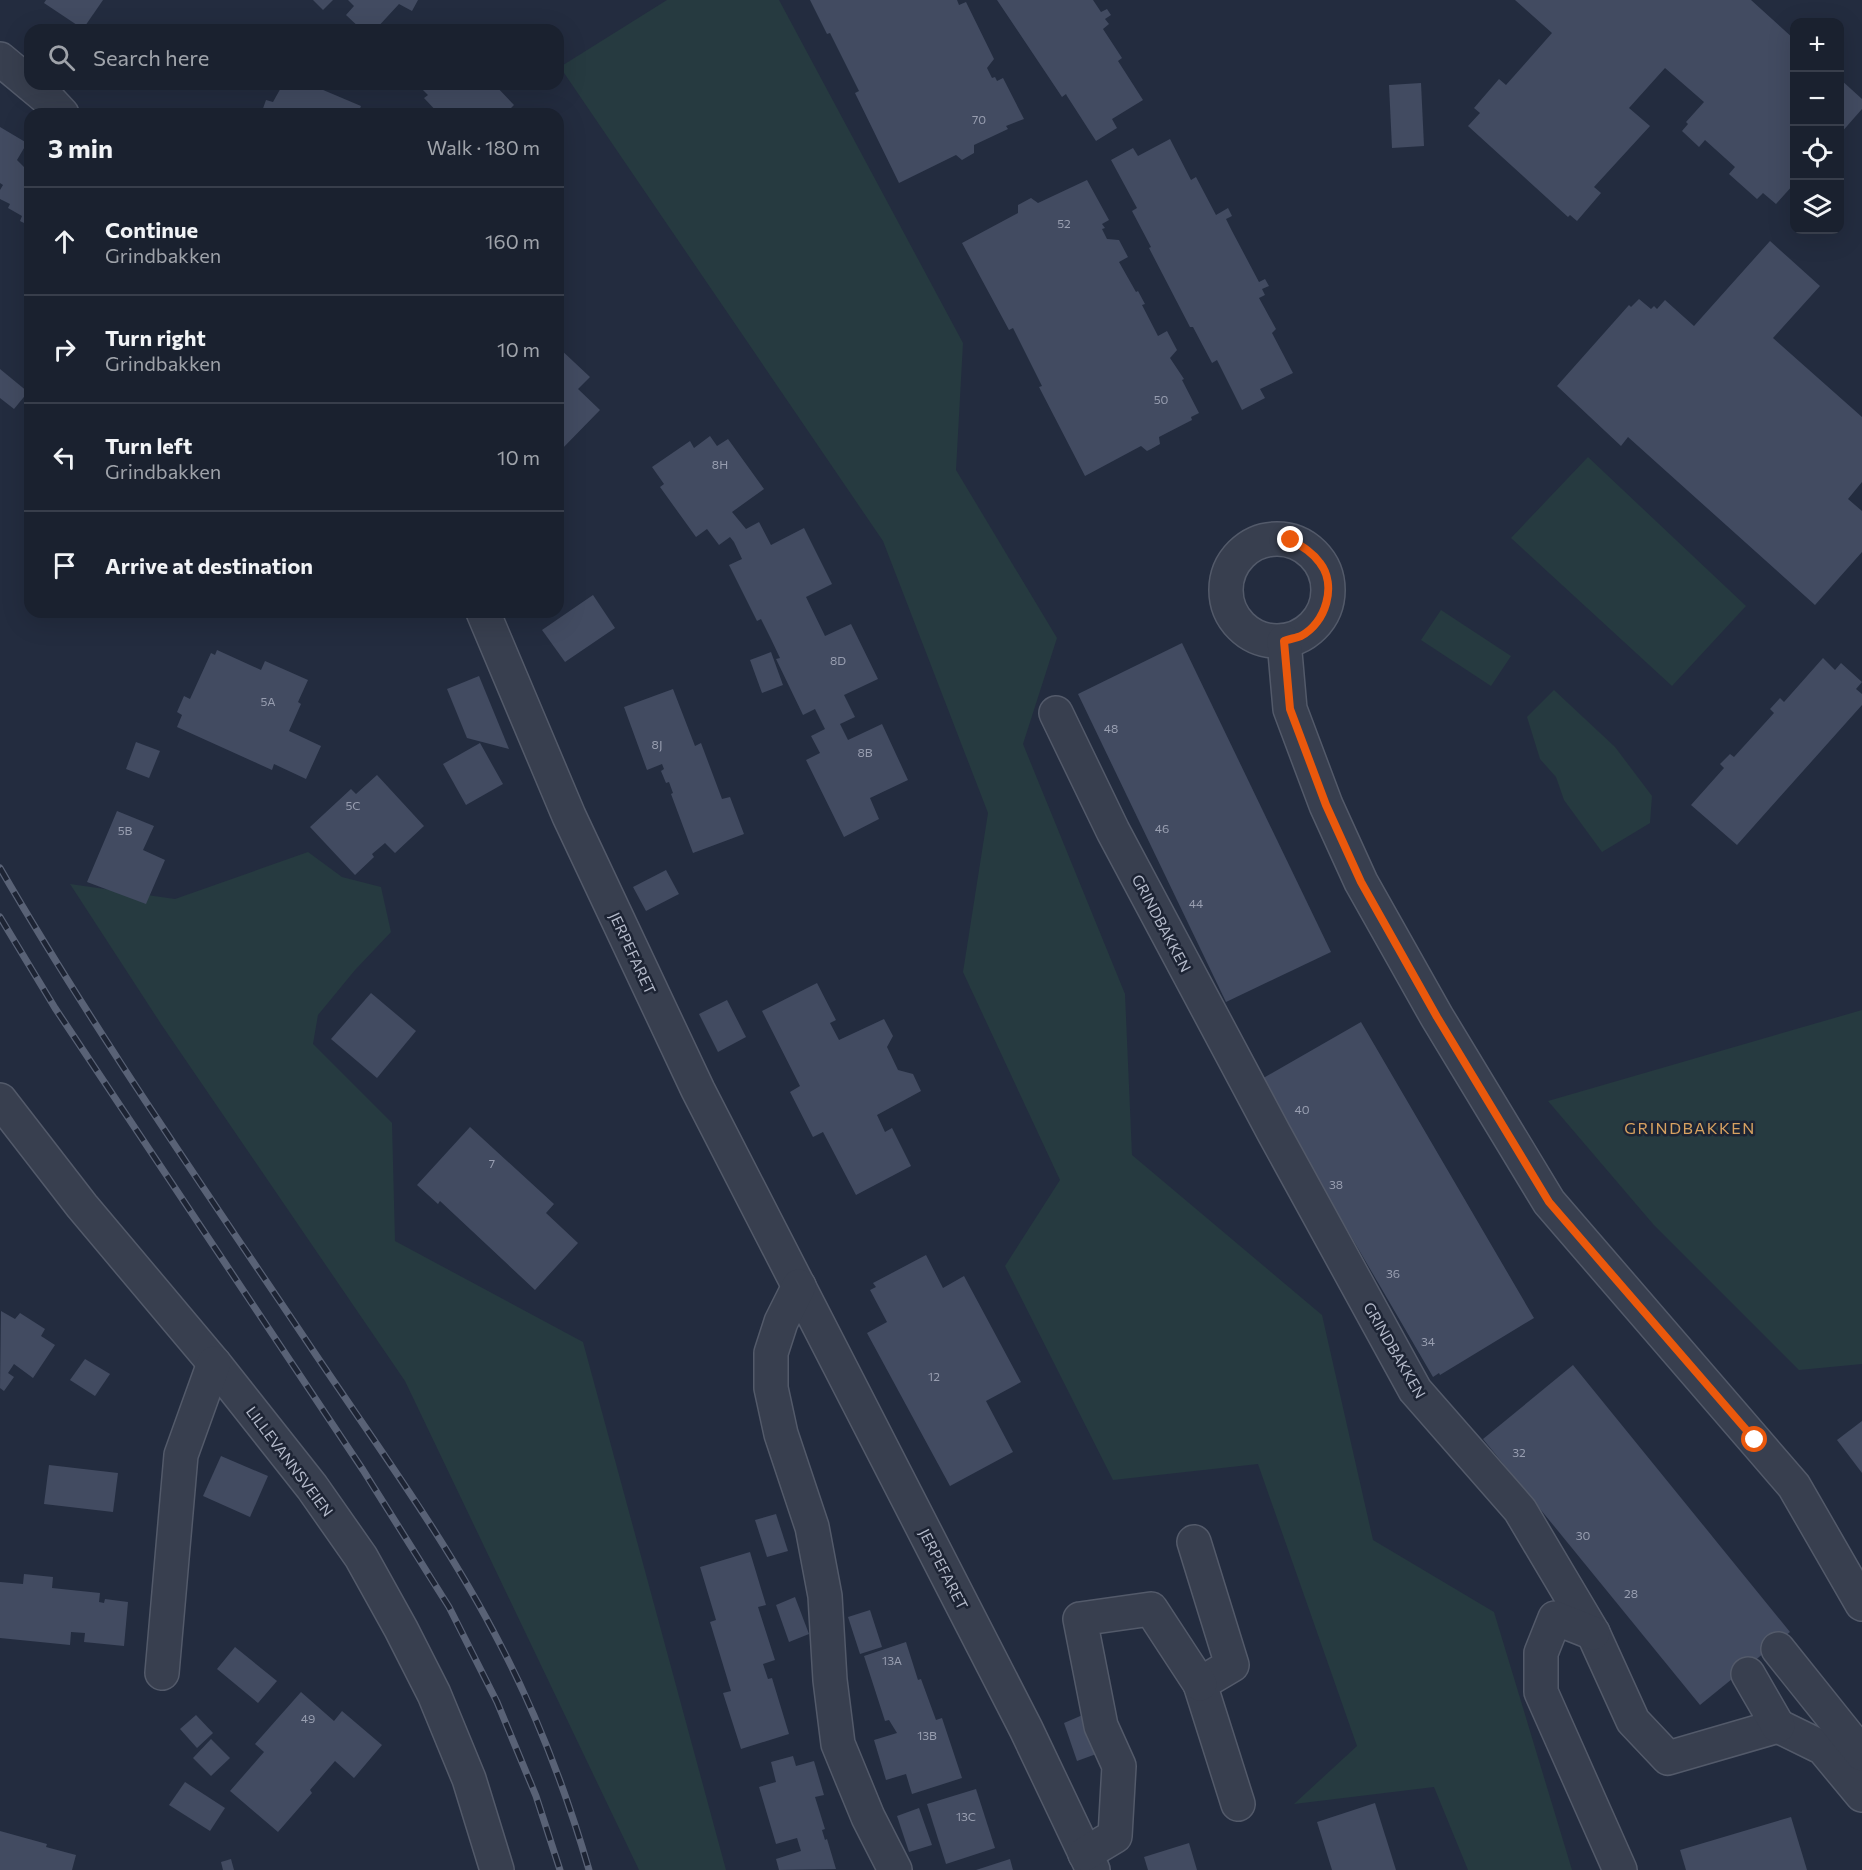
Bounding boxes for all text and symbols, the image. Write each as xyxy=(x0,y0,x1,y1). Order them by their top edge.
map controls xyxy=(1790,18,1844,234)
button: + xyxy=(1790,18,1844,72)
search box xyxy=(24,24,564,90)
icon: search xyxy=(45,41,78,74)
text: Search here xyxy=(93,44,209,71)
button: − xyxy=(1790,72,1844,126)
house number: 70 xyxy=(972,112,986,126)
button: locate xyxy=(1790,126,1844,180)
text: 3 min xyxy=(48,132,113,163)
text: Walk · 180 m xyxy=(427,135,540,159)
button: layers xyxy=(1790,180,1844,234)
text: Continue xyxy=(105,216,198,243)
house number: 52 xyxy=(1057,216,1071,230)
icon: ahead xyxy=(48,225,81,258)
text: 160 m xyxy=(485,229,540,253)
text: Grindbakken xyxy=(105,243,221,267)
text: Turn right xyxy=(105,324,206,351)
icon: right xyxy=(48,333,81,366)
text: 10 m xyxy=(497,337,540,361)
text: Grindbakken xyxy=(105,351,221,375)
house number: 50 xyxy=(1154,392,1169,406)
text: Turn left xyxy=(105,432,192,459)
icon: left xyxy=(48,441,81,474)
text: 10 m xyxy=(497,445,540,469)
house number: 8H xyxy=(712,457,728,471)
text: Grindbakken xyxy=(105,459,221,483)
route end xyxy=(1277,526,1303,552)
icon: arrive xyxy=(48,549,81,582)
text: Arrive at destination xyxy=(105,552,313,579)
house number: 8D xyxy=(830,653,846,667)
house number: 5A xyxy=(261,694,275,708)
house number: 48 xyxy=(1104,721,1118,735)
house number: 8J xyxy=(652,737,662,752)
house number: 8B xyxy=(857,745,873,759)
house number: 5C xyxy=(345,798,361,812)
house number: 46 xyxy=(1155,821,1169,835)
house number: 5B xyxy=(118,823,133,837)
street label: GRINDBAKKEN xyxy=(1129,871,1195,975)
house number: 44 xyxy=(1189,896,1203,910)
street label: JERPEFARET xyxy=(606,909,660,997)
house number: 40 xyxy=(1294,1102,1310,1116)
district label: GRINDBAKKEN xyxy=(1624,1118,1756,1137)
house number: 7 xyxy=(489,1156,495,1170)
house number: 38 xyxy=(1329,1177,1343,1191)
house number: 36 xyxy=(1386,1266,1400,1280)
street label: GRINDBAKKEN xyxy=(1360,1299,1430,1401)
house number: 34 xyxy=(1421,1334,1435,1348)
house number: 12 xyxy=(928,1369,940,1383)
street label: LILLEVANNSVEIEN xyxy=(243,1402,337,1520)
route start xyxy=(1741,1426,1767,1452)
house number: 32 xyxy=(1512,1445,1526,1459)
street label: JERPEFARET xyxy=(916,1525,972,1613)
house number: 30 xyxy=(1576,1528,1591,1542)
house number: 28 xyxy=(1624,1586,1638,1600)
house number: 13A xyxy=(882,1653,902,1667)
house number: 49 xyxy=(301,1711,315,1725)
house number: 13B xyxy=(917,1728,937,1742)
house number: 13C xyxy=(956,1809,976,1823)

